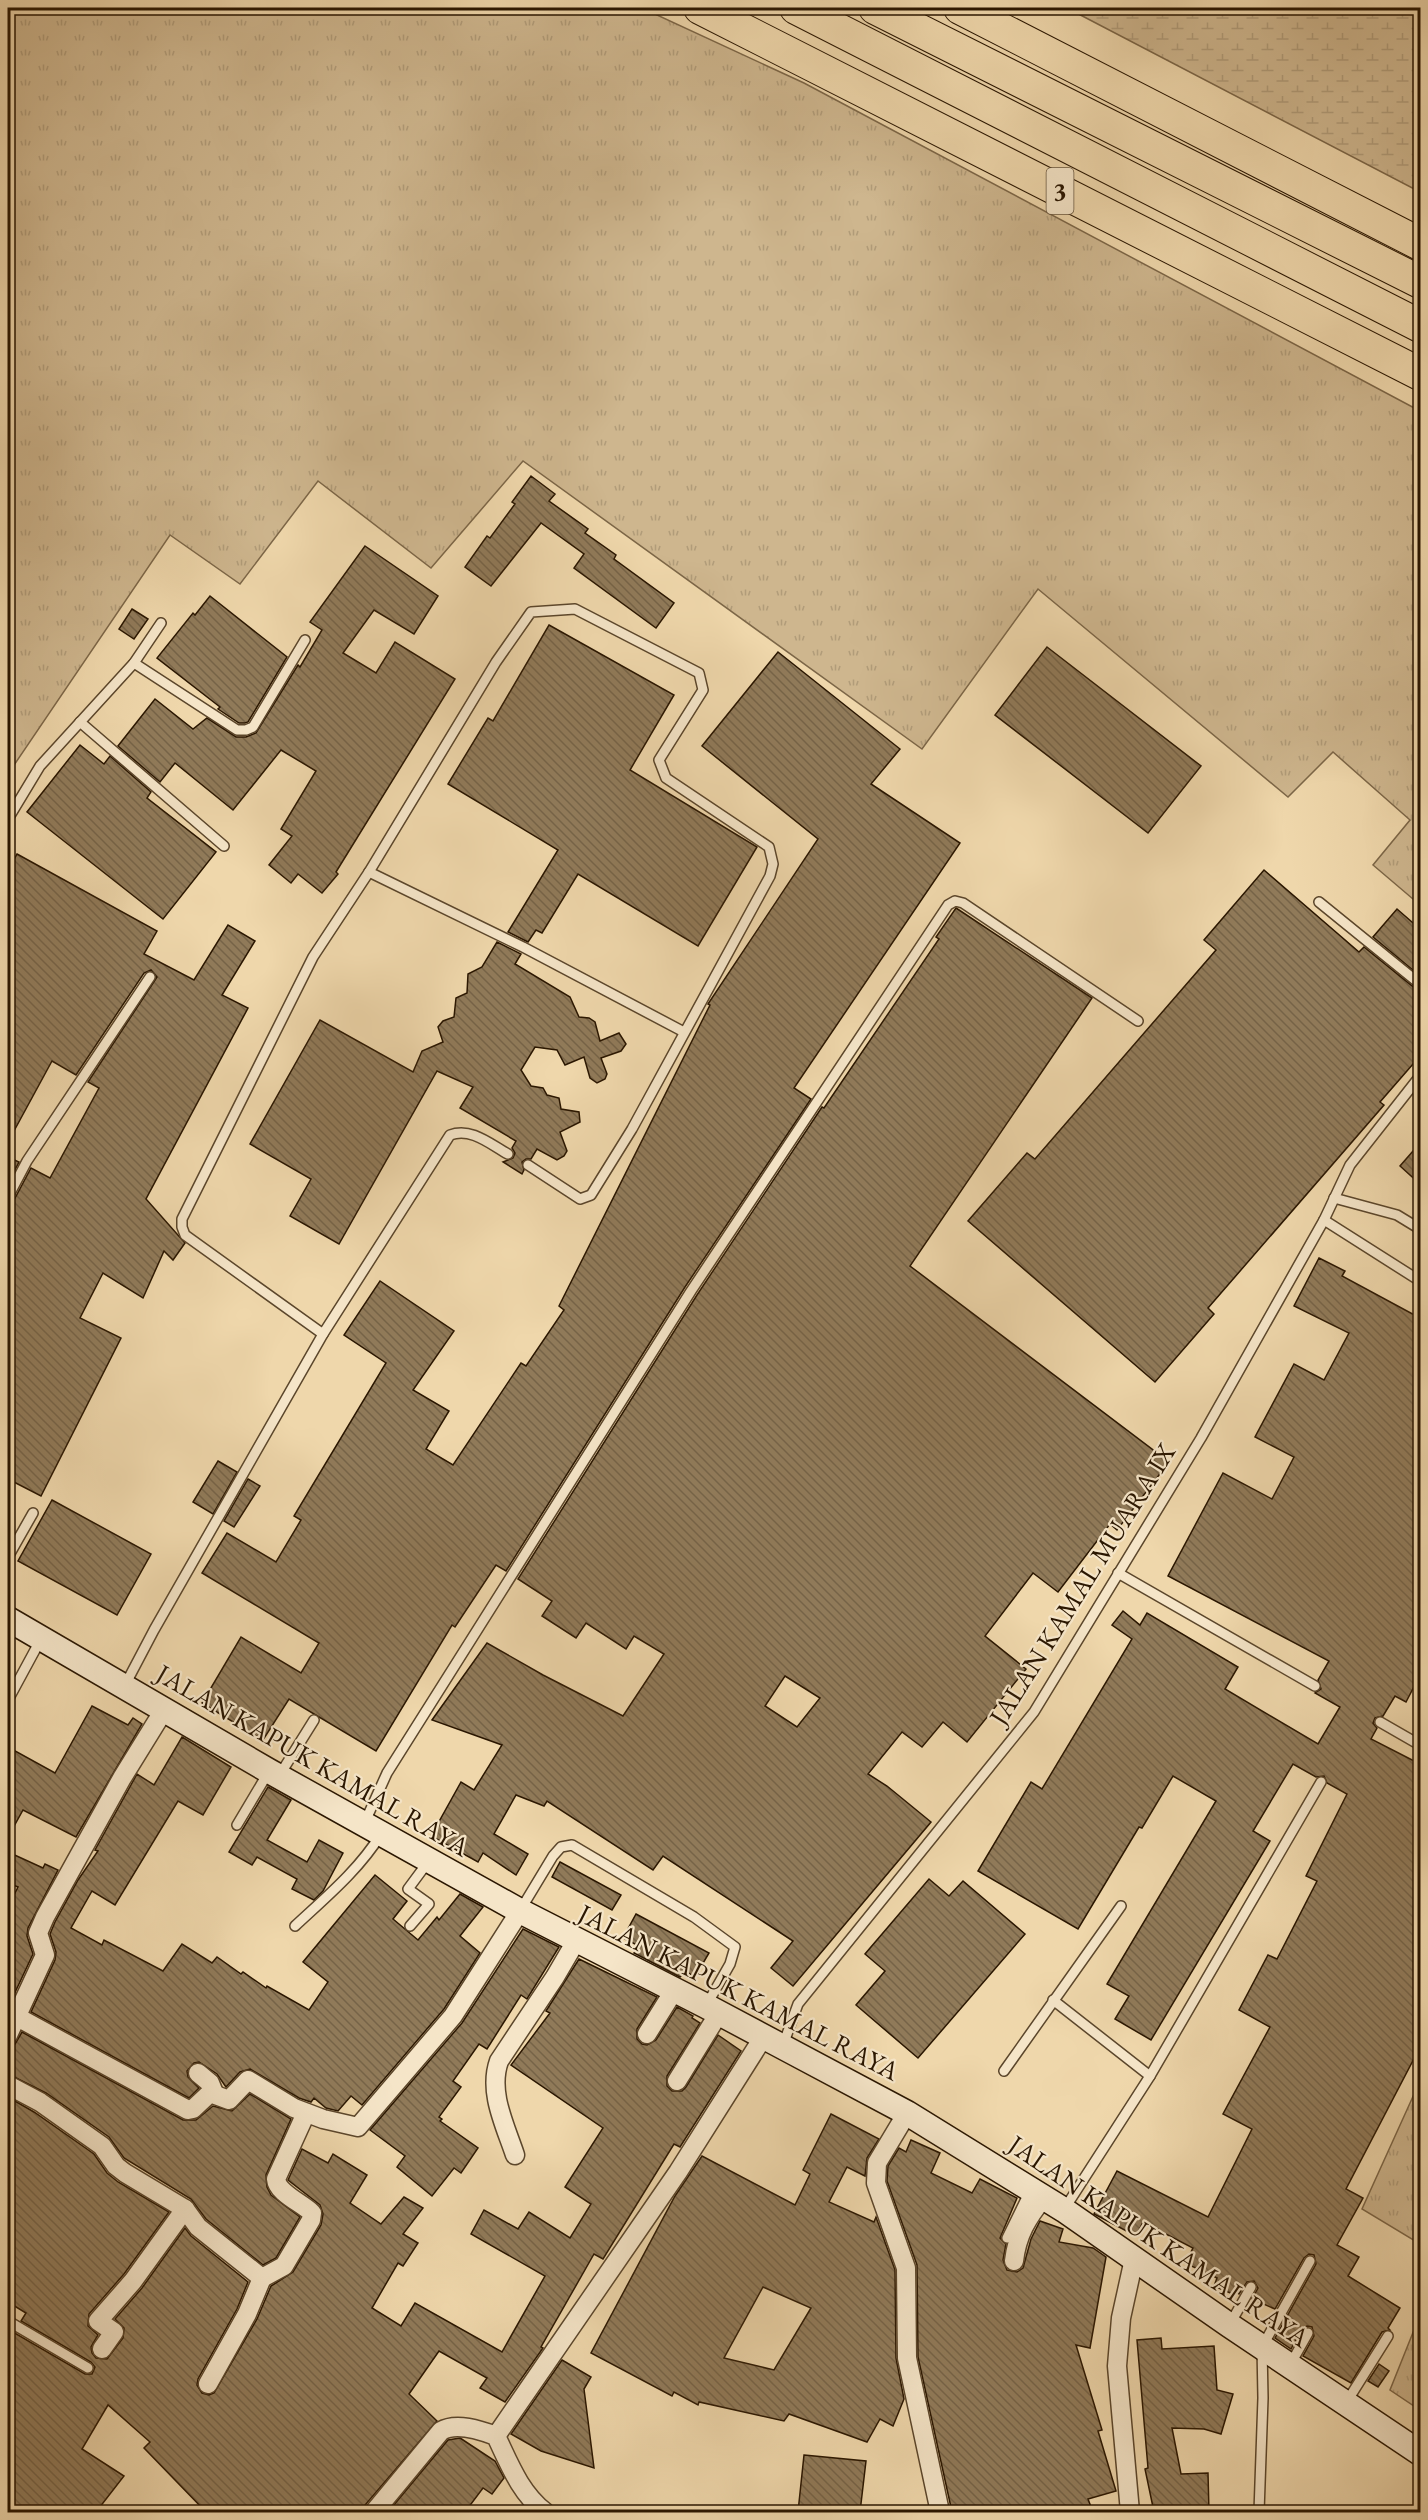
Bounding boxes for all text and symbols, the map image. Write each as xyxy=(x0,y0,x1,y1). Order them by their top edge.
road number: 3 xyxy=(1046,168,1074,214)
street label: JALAN KAMAL MUARA IX xyxy=(980,1437,1183,1733)
street label: JALAN KAPUK KAMAL RAYA xyxy=(148,1655,476,1864)
street label: JALAN KAPUK KAMAL RAYA xyxy=(571,1895,906,2089)
street label: JALAN KAPUK KAMAL RAYA xyxy=(1000,2126,1317,2355)

